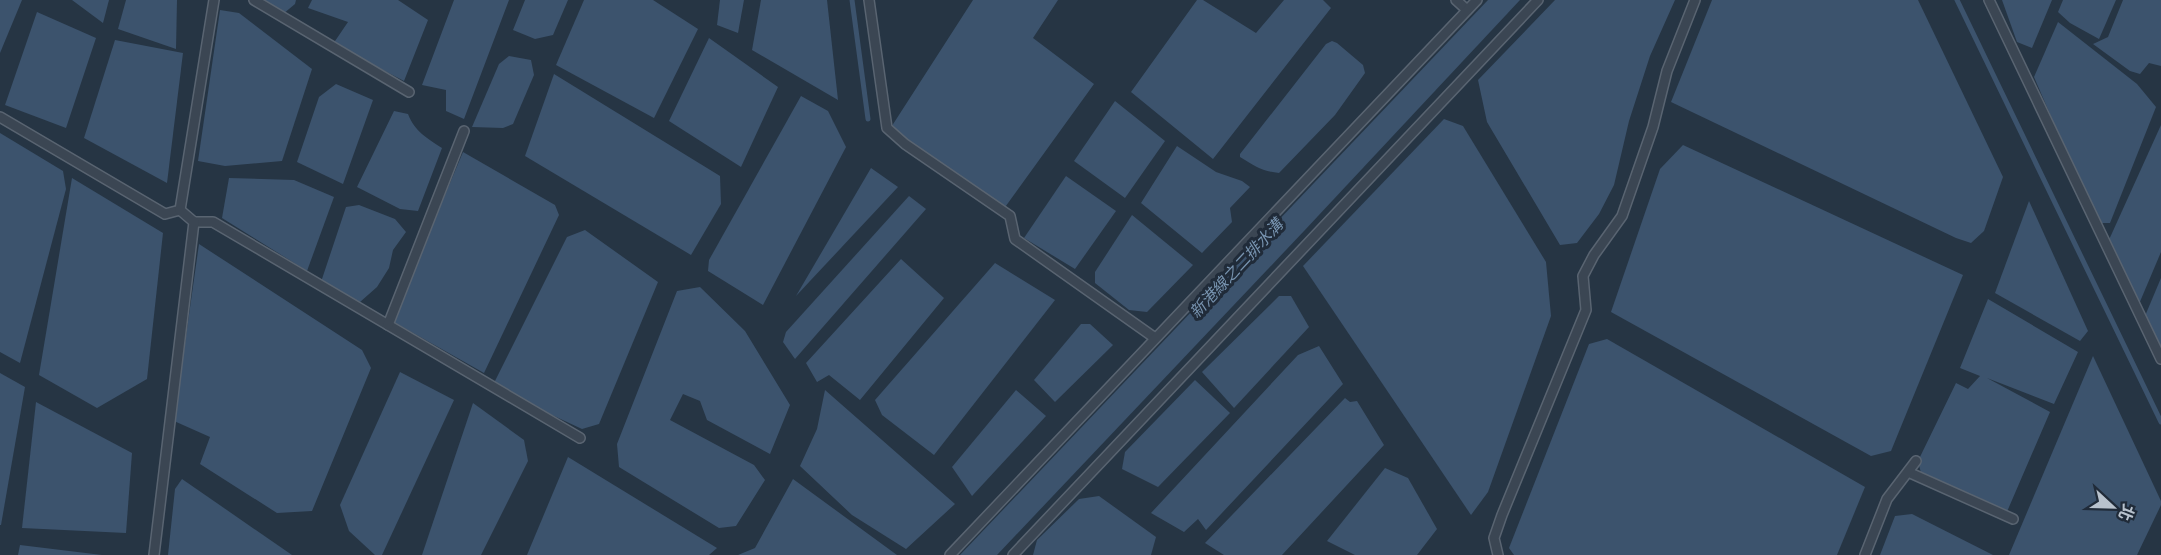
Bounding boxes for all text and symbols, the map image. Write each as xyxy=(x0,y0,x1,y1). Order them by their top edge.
water label: 新港線之二排水溝 xyxy=(1186,214,1288,321)
north arrow xyxy=(2083,477,2143,537)
text: 北 xyxy=(2116,502,2138,523)

